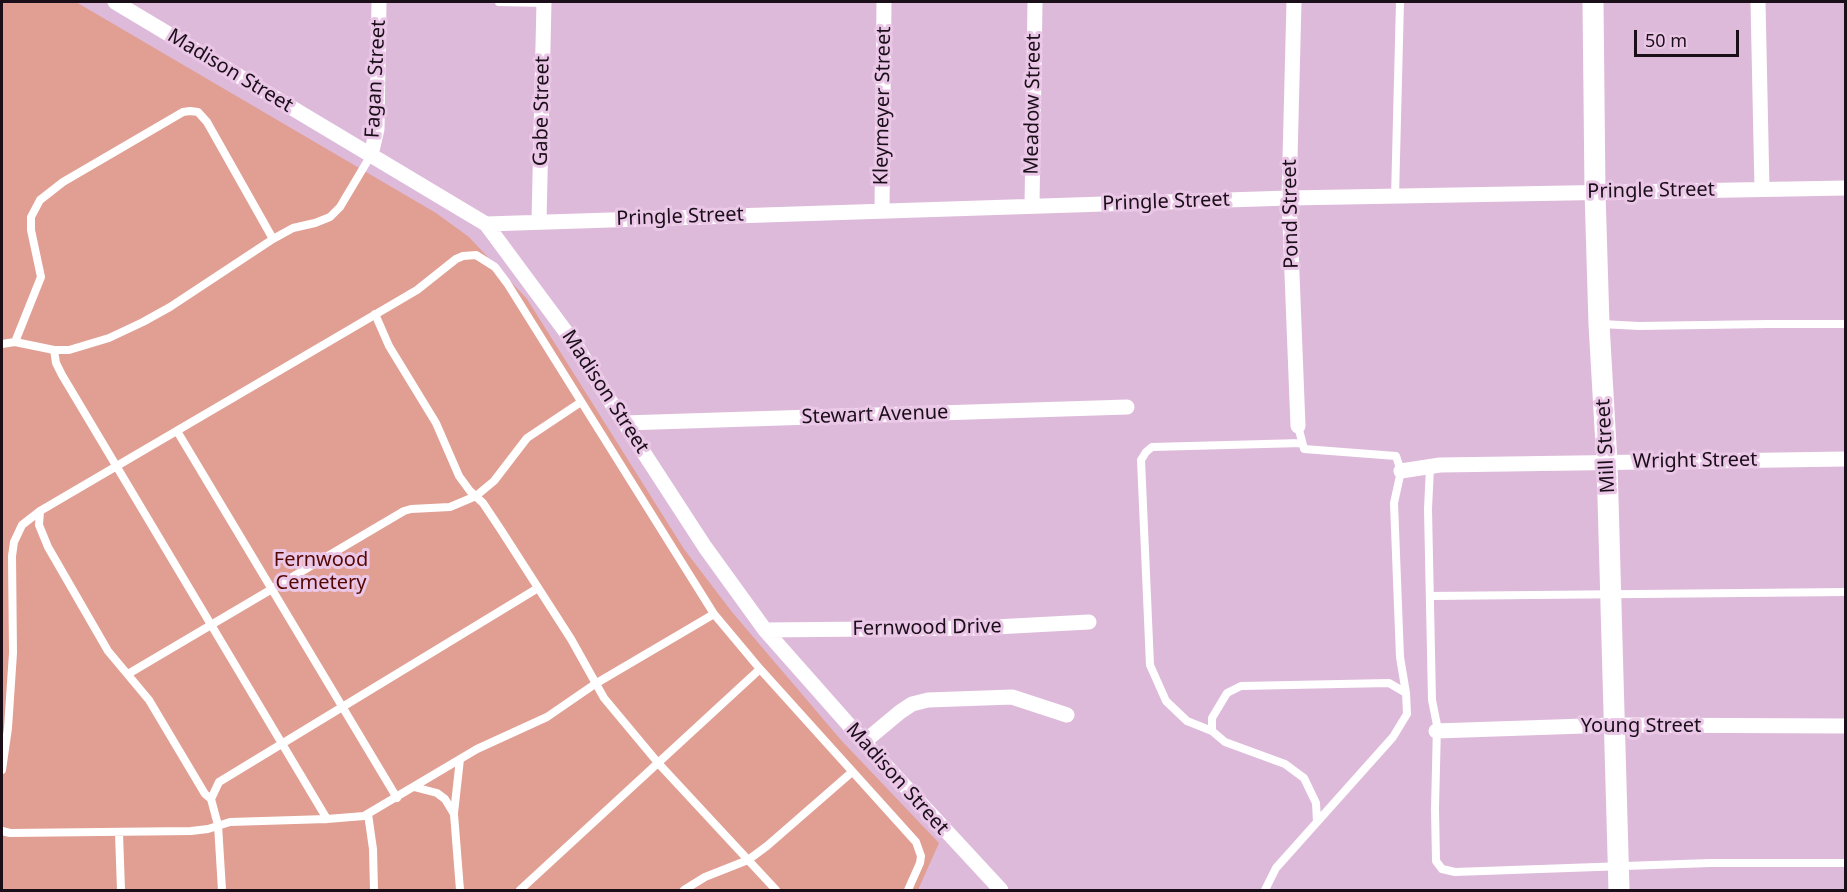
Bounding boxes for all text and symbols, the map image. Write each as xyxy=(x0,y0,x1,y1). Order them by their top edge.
scale bar xyxy=(1637,18,1742,56)
street label: Fagan Street xyxy=(361,19,391,139)
street label: Madison Street xyxy=(163,24,297,118)
street label: Kleymeyer Street xyxy=(870,26,896,186)
text: 50 m xyxy=(1645,28,1687,52)
street label: Meadow Street xyxy=(1020,33,1046,175)
street label: Gabe Street xyxy=(529,56,555,166)
street label: Pond Street xyxy=(1278,159,1304,269)
street label: Pringle Street xyxy=(1587,178,1715,204)
street label: Pringle Street xyxy=(1102,188,1230,216)
street label: Pringle Street xyxy=(616,203,744,231)
street label: Madison Street xyxy=(556,326,654,458)
street label: Mill Street xyxy=(1592,398,1620,494)
street label: Stewart Avenue xyxy=(801,400,949,430)
street label: Wright Street xyxy=(1632,448,1758,474)
park label: Fernwood Cemetery xyxy=(274,548,368,595)
street label: Fernwood Drive xyxy=(852,615,1002,641)
street label: Young Street xyxy=(1581,714,1701,738)
street label: Madison Street xyxy=(841,718,953,840)

